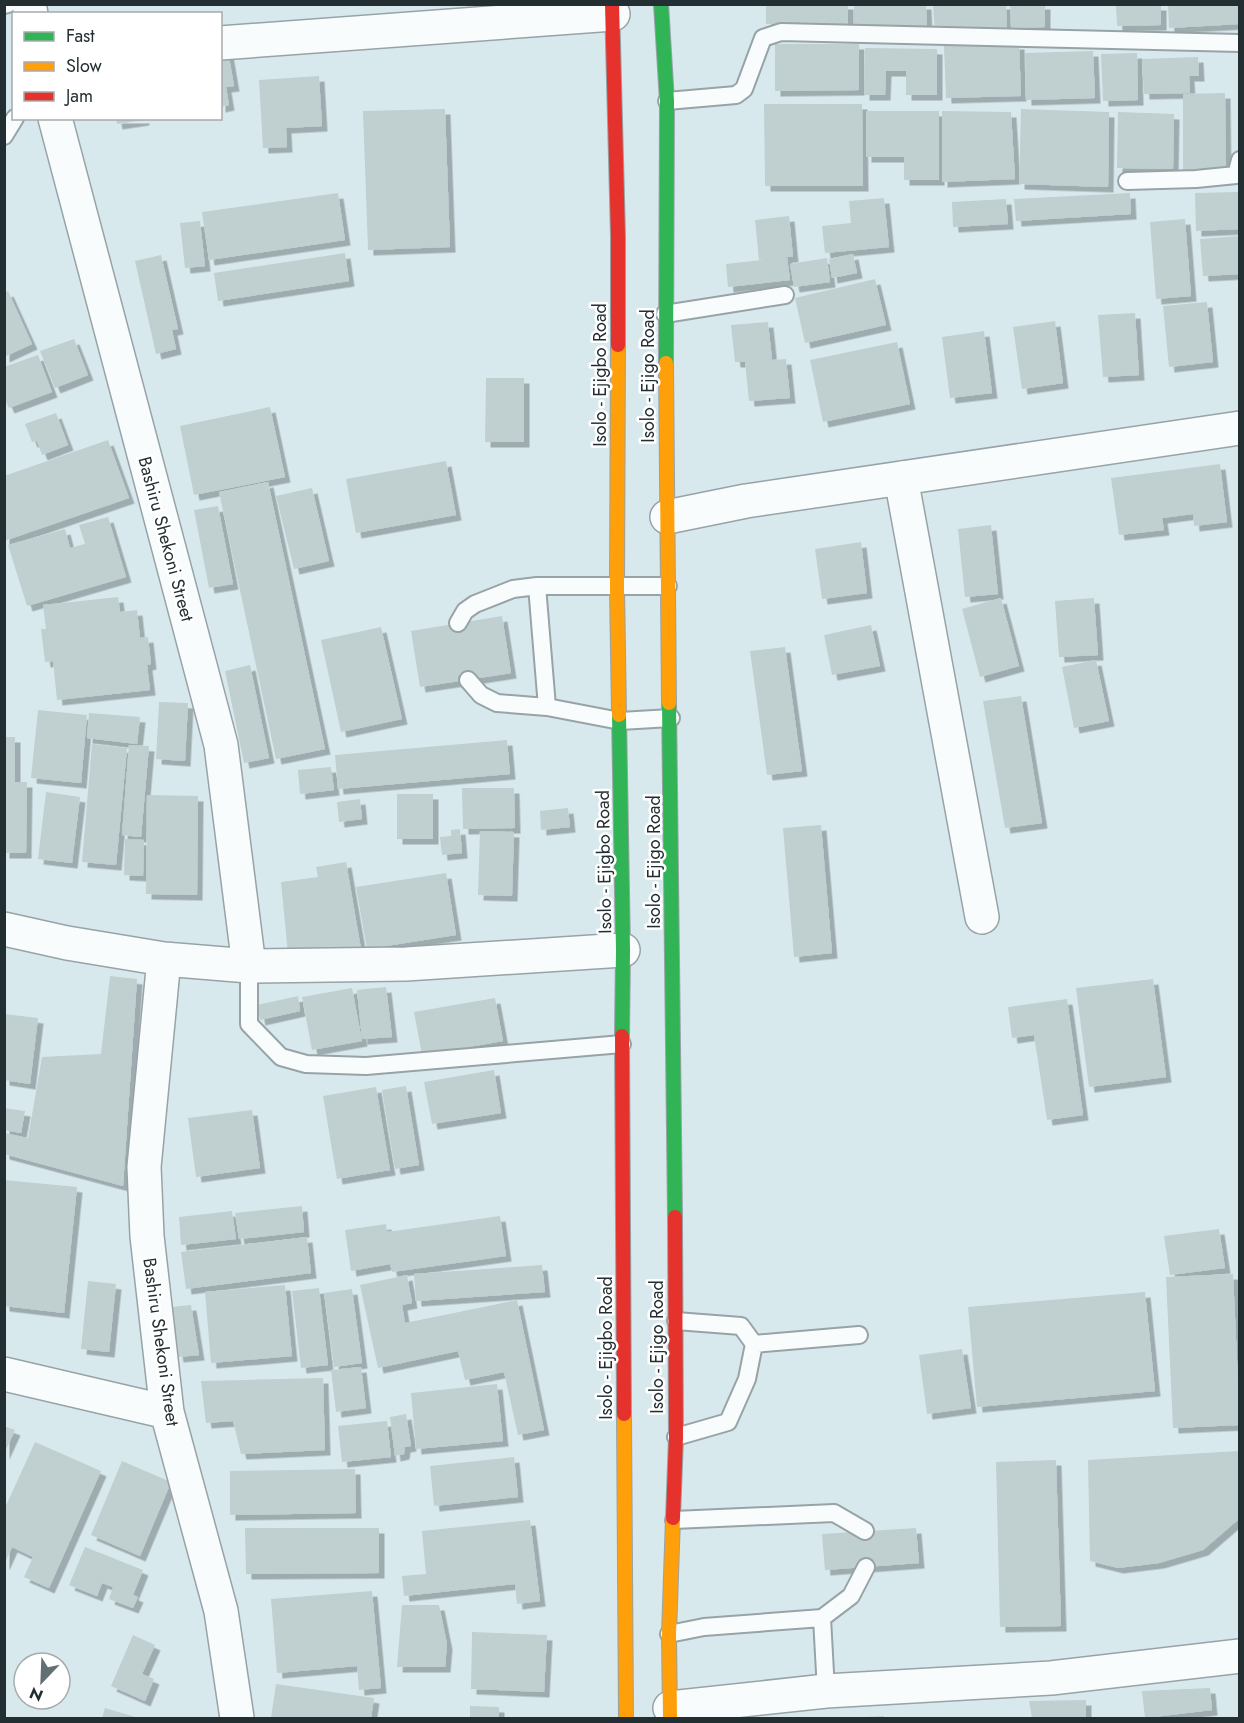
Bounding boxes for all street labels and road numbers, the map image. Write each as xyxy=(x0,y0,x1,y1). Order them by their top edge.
street label: Isolo - Ejigbo Road xyxy=(587,303,613,447)
street label: Isolo - Ejigo Road xyxy=(635,309,661,443)
street label: Bashiru Shekoni Street xyxy=(131,454,201,625)
street label: Isolo - Ejigbo Road xyxy=(590,790,618,934)
street label: Isolo - Ejigo Road xyxy=(641,795,667,929)
street label: Bashiru Shekoni Street xyxy=(136,1256,186,1428)
street label: Isolo - Ejigbo Road xyxy=(593,1276,619,1420)
street label: Isolo - Ejigo Road xyxy=(644,1280,670,1414)

